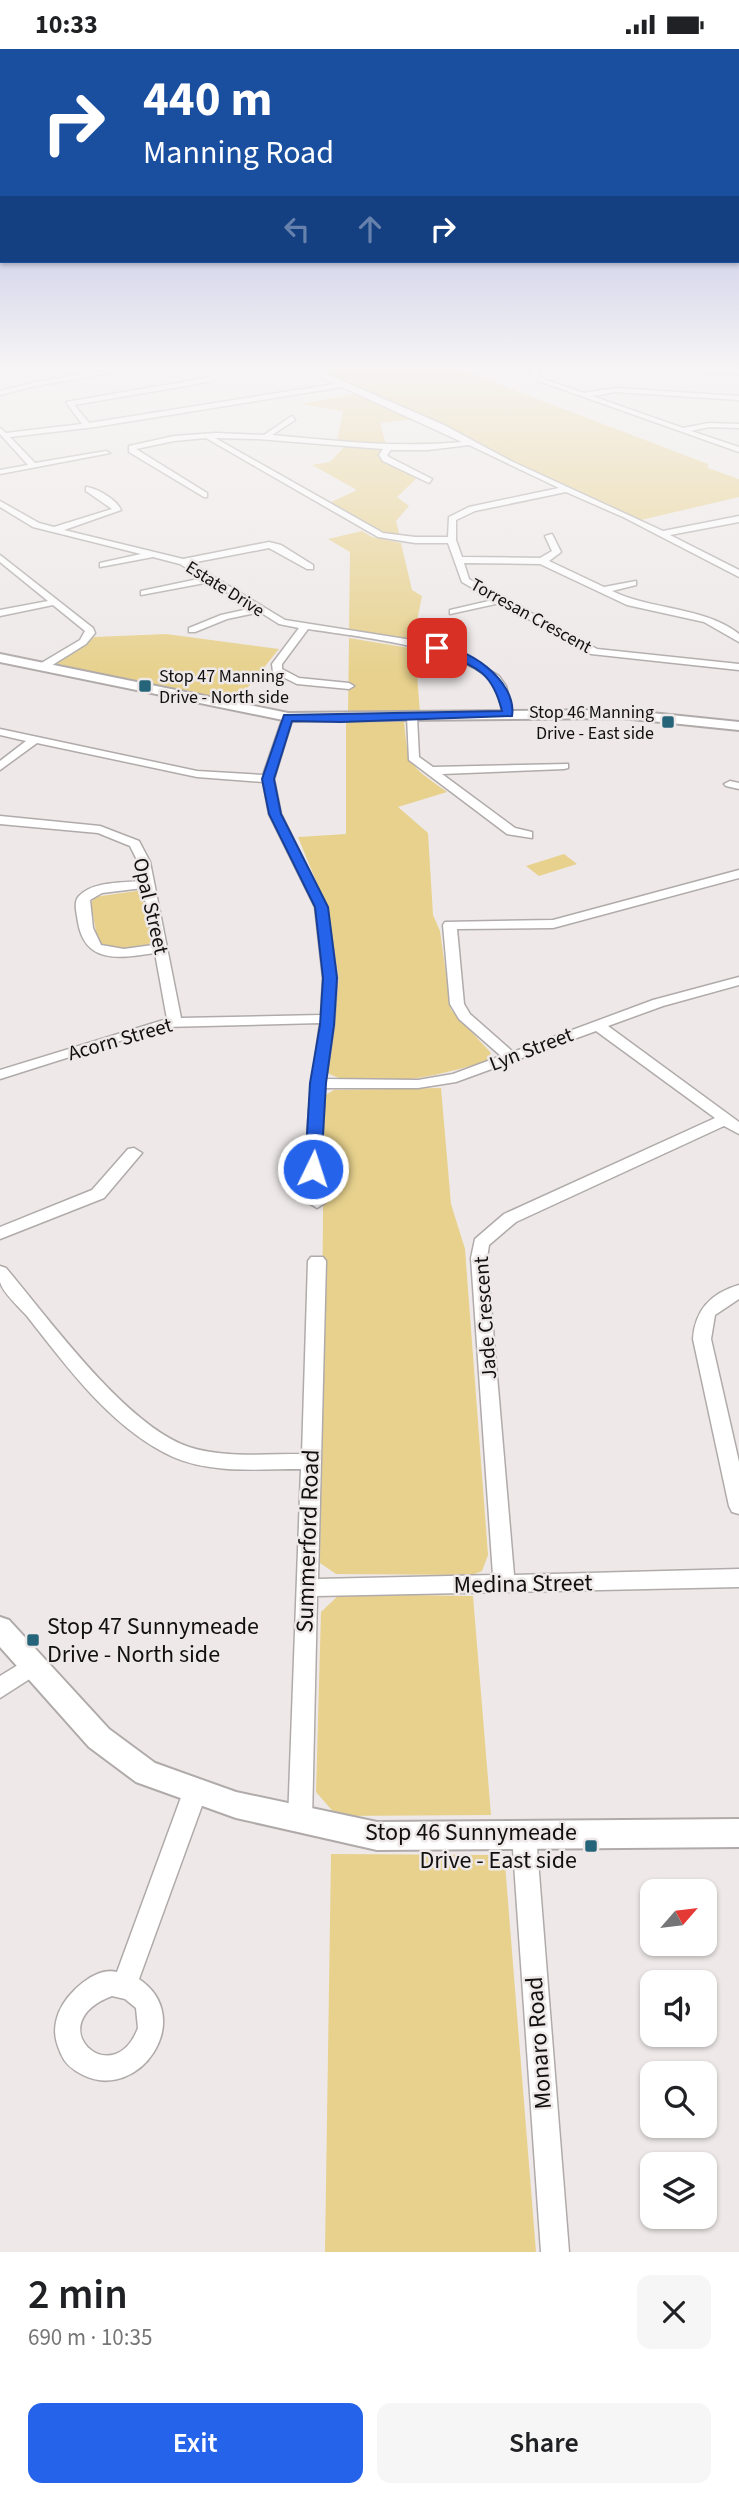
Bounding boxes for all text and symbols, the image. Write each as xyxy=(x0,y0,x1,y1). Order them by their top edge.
text: 10:33 xyxy=(35,6,98,43)
text: 440 m xyxy=(143,65,272,135)
icon: right xyxy=(28,77,119,168)
text: Manning Road xyxy=(143,130,334,176)
icon: left xyxy=(278,210,316,248)
icon: ahead xyxy=(351,210,389,248)
icon: right xyxy=(424,210,462,248)
street label: Estate Drive xyxy=(181,555,269,623)
street label: Torresan Crescent xyxy=(466,572,596,660)
pin xyxy=(407,618,467,678)
icon: arrive xyxy=(418,629,456,667)
place label: Stop 47 Manning Drive - North side xyxy=(159,664,289,710)
marker: Stop 47 Manning Drive - North side xyxy=(137,678,153,694)
place label: Stop 46 Manning Drive - East side xyxy=(529,700,654,746)
marker: Stop 46 Manning Drive - East side xyxy=(660,714,676,730)
street label: Opal Street xyxy=(125,855,177,957)
street label: Acorn Street xyxy=(64,1010,176,1068)
street label: Lyn Street xyxy=(485,1019,577,1079)
position arrow xyxy=(276,1132,350,1206)
street label: Jade Crescent xyxy=(466,1255,504,1381)
street label: Summerford Road xyxy=(287,1449,329,1633)
street label: Medina Street xyxy=(453,1565,593,1603)
place label: Stop 47 Sunnymeade Drive - North side xyxy=(47,1609,259,1672)
marker: Stop 47 Sunnymeade Drive - North side xyxy=(25,1632,41,1648)
place label: Stop 46 Sunnymeade Drive - East side xyxy=(365,1815,577,1878)
marker: Stop 46 Sunnymeade Drive - East side xyxy=(583,1838,599,1854)
north arrow xyxy=(640,1879,718,1957)
map controls xyxy=(640,1879,717,2229)
button: sound xyxy=(640,1970,717,2047)
street label: Monaro Road xyxy=(517,1975,561,2111)
button: search xyxy=(640,2061,717,2138)
button: layers xyxy=(640,2152,717,2229)
text: 2 min xyxy=(28,2265,128,2325)
button: close xyxy=(637,2275,711,2349)
text: 690 m · 10:35 xyxy=(28,2321,152,2354)
button: Exit xyxy=(28,2403,363,2483)
button: Share xyxy=(377,2403,711,2483)

